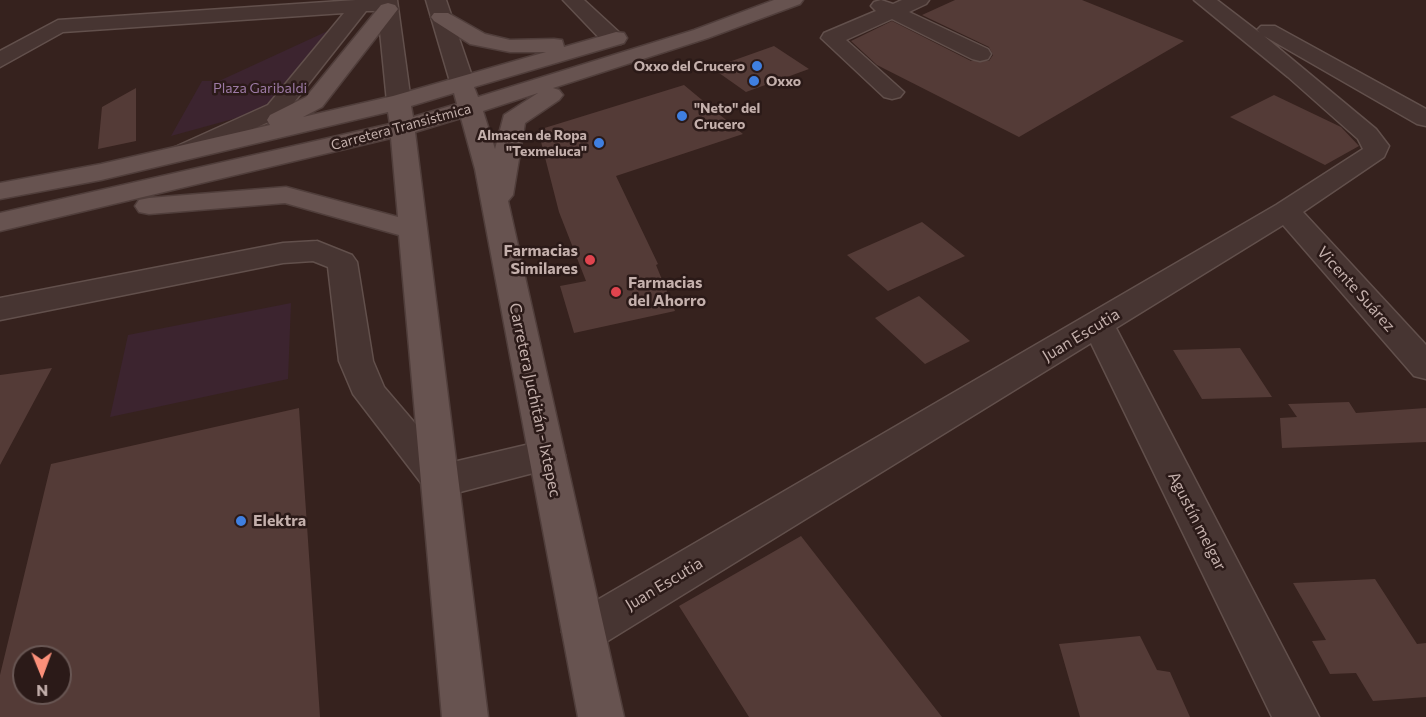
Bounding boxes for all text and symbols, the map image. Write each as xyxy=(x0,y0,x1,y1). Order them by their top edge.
place label: Oxxo del Crucero xyxy=(634,58,745,74)
marker: Oxxo del Crucero xyxy=(750,59,764,73)
place label: Oxxo xyxy=(766,73,801,89)
marker: Oxxo xyxy=(747,74,761,88)
park label: Plaza Garibaldi xyxy=(213,80,307,96)
street label: Carretera Transistmica xyxy=(329,100,473,154)
place label: "Neto" del Crucero xyxy=(694,100,760,132)
marker: "Neto" del Crucero xyxy=(675,109,689,123)
place label: Almacen de Ropa "Texmeluca" xyxy=(477,127,587,160)
marker: Almacen de Ropa "Texmeluca" xyxy=(592,136,606,150)
place label: Farmacias Similares xyxy=(504,241,578,279)
street label: Vicente Suárez xyxy=(1313,243,1399,335)
marker: Farmacias Similares xyxy=(583,253,597,267)
place label: Farmacias del Ahorro xyxy=(628,273,706,311)
marker: Farmacias del Ahorro xyxy=(609,285,623,299)
street label: Carretera Juchitán - Ixtepec xyxy=(505,301,565,499)
street label: Juan Escutia xyxy=(1039,304,1123,366)
street label: Agustín melgar xyxy=(1164,468,1230,574)
place label: Elektra xyxy=(253,511,306,531)
marker: Elektra xyxy=(234,514,248,528)
street label: Juan Escutia xyxy=(622,553,706,615)
north arrow xyxy=(12,645,72,705)
text: N xyxy=(36,682,48,701)

